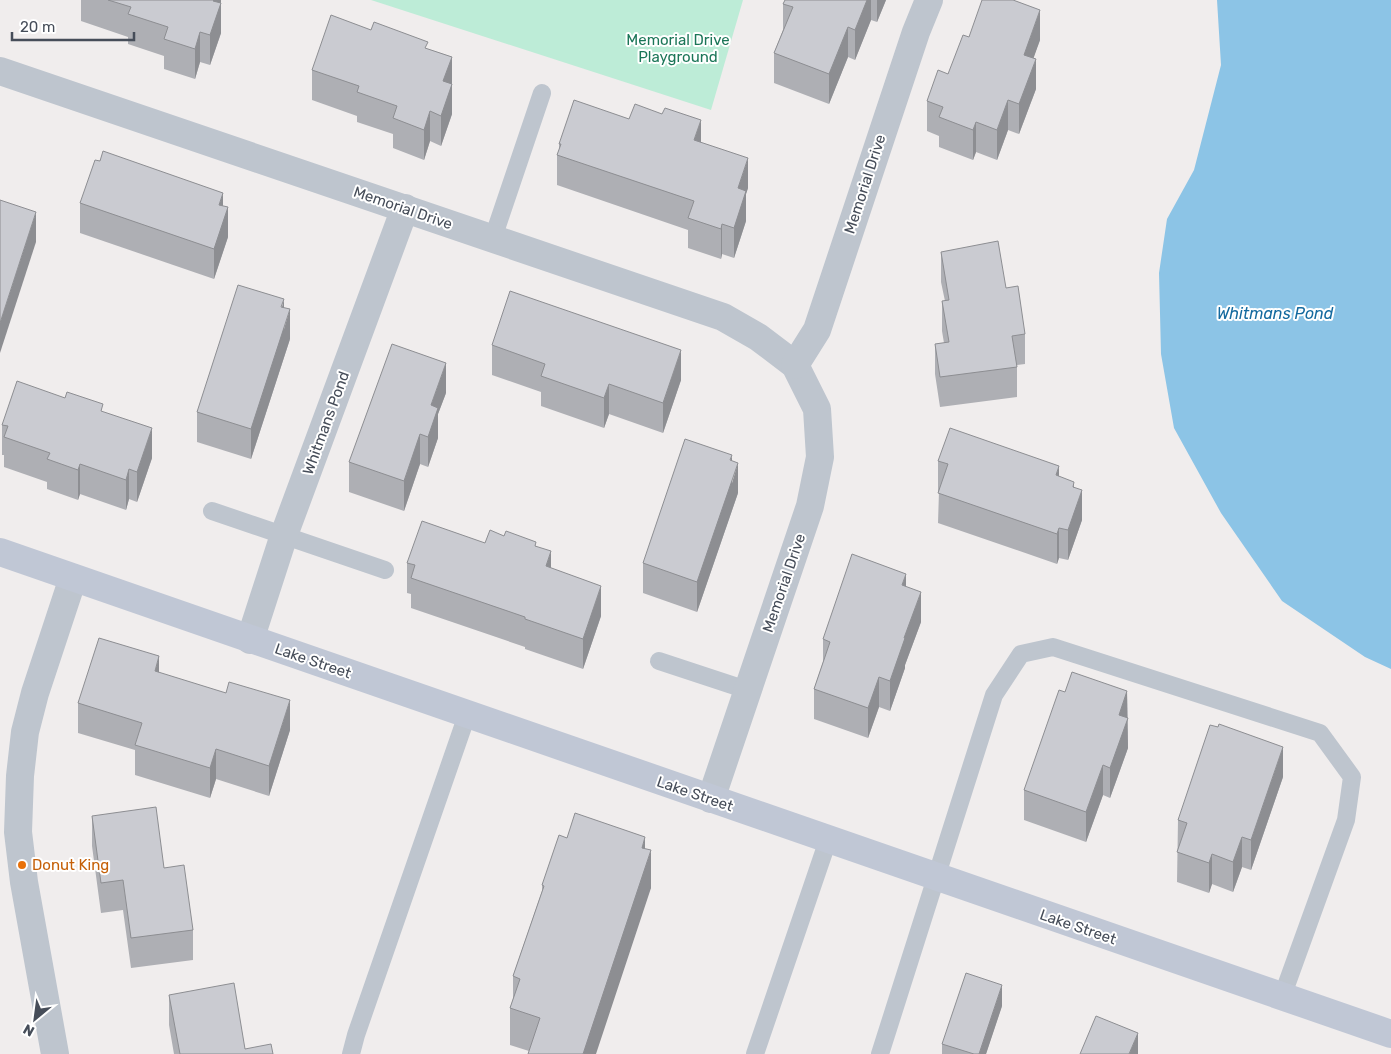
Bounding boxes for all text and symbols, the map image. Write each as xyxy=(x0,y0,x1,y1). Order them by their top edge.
scale bar xyxy=(12,10,135,42)
text: 20 m xyxy=(20,18,55,36)
park label: Memorial Drive Playground xyxy=(626,31,730,66)
street label: Memorial Drive xyxy=(840,132,890,236)
street label: Memorial Drive xyxy=(351,183,455,233)
water label: Whitmans Pond xyxy=(1217,304,1334,323)
street label: Whitmans Pond xyxy=(299,369,353,477)
street label: Memorial Drive xyxy=(759,531,809,635)
street label: Lake Street xyxy=(272,640,354,682)
street label: Lake Street xyxy=(654,773,736,815)
place label: Donut King xyxy=(32,856,109,874)
marker: Donut King xyxy=(16,859,28,871)
street label: Lake Street xyxy=(1037,906,1119,948)
north arrow xyxy=(10,994,60,1044)
text: N xyxy=(20,1020,37,1040)

